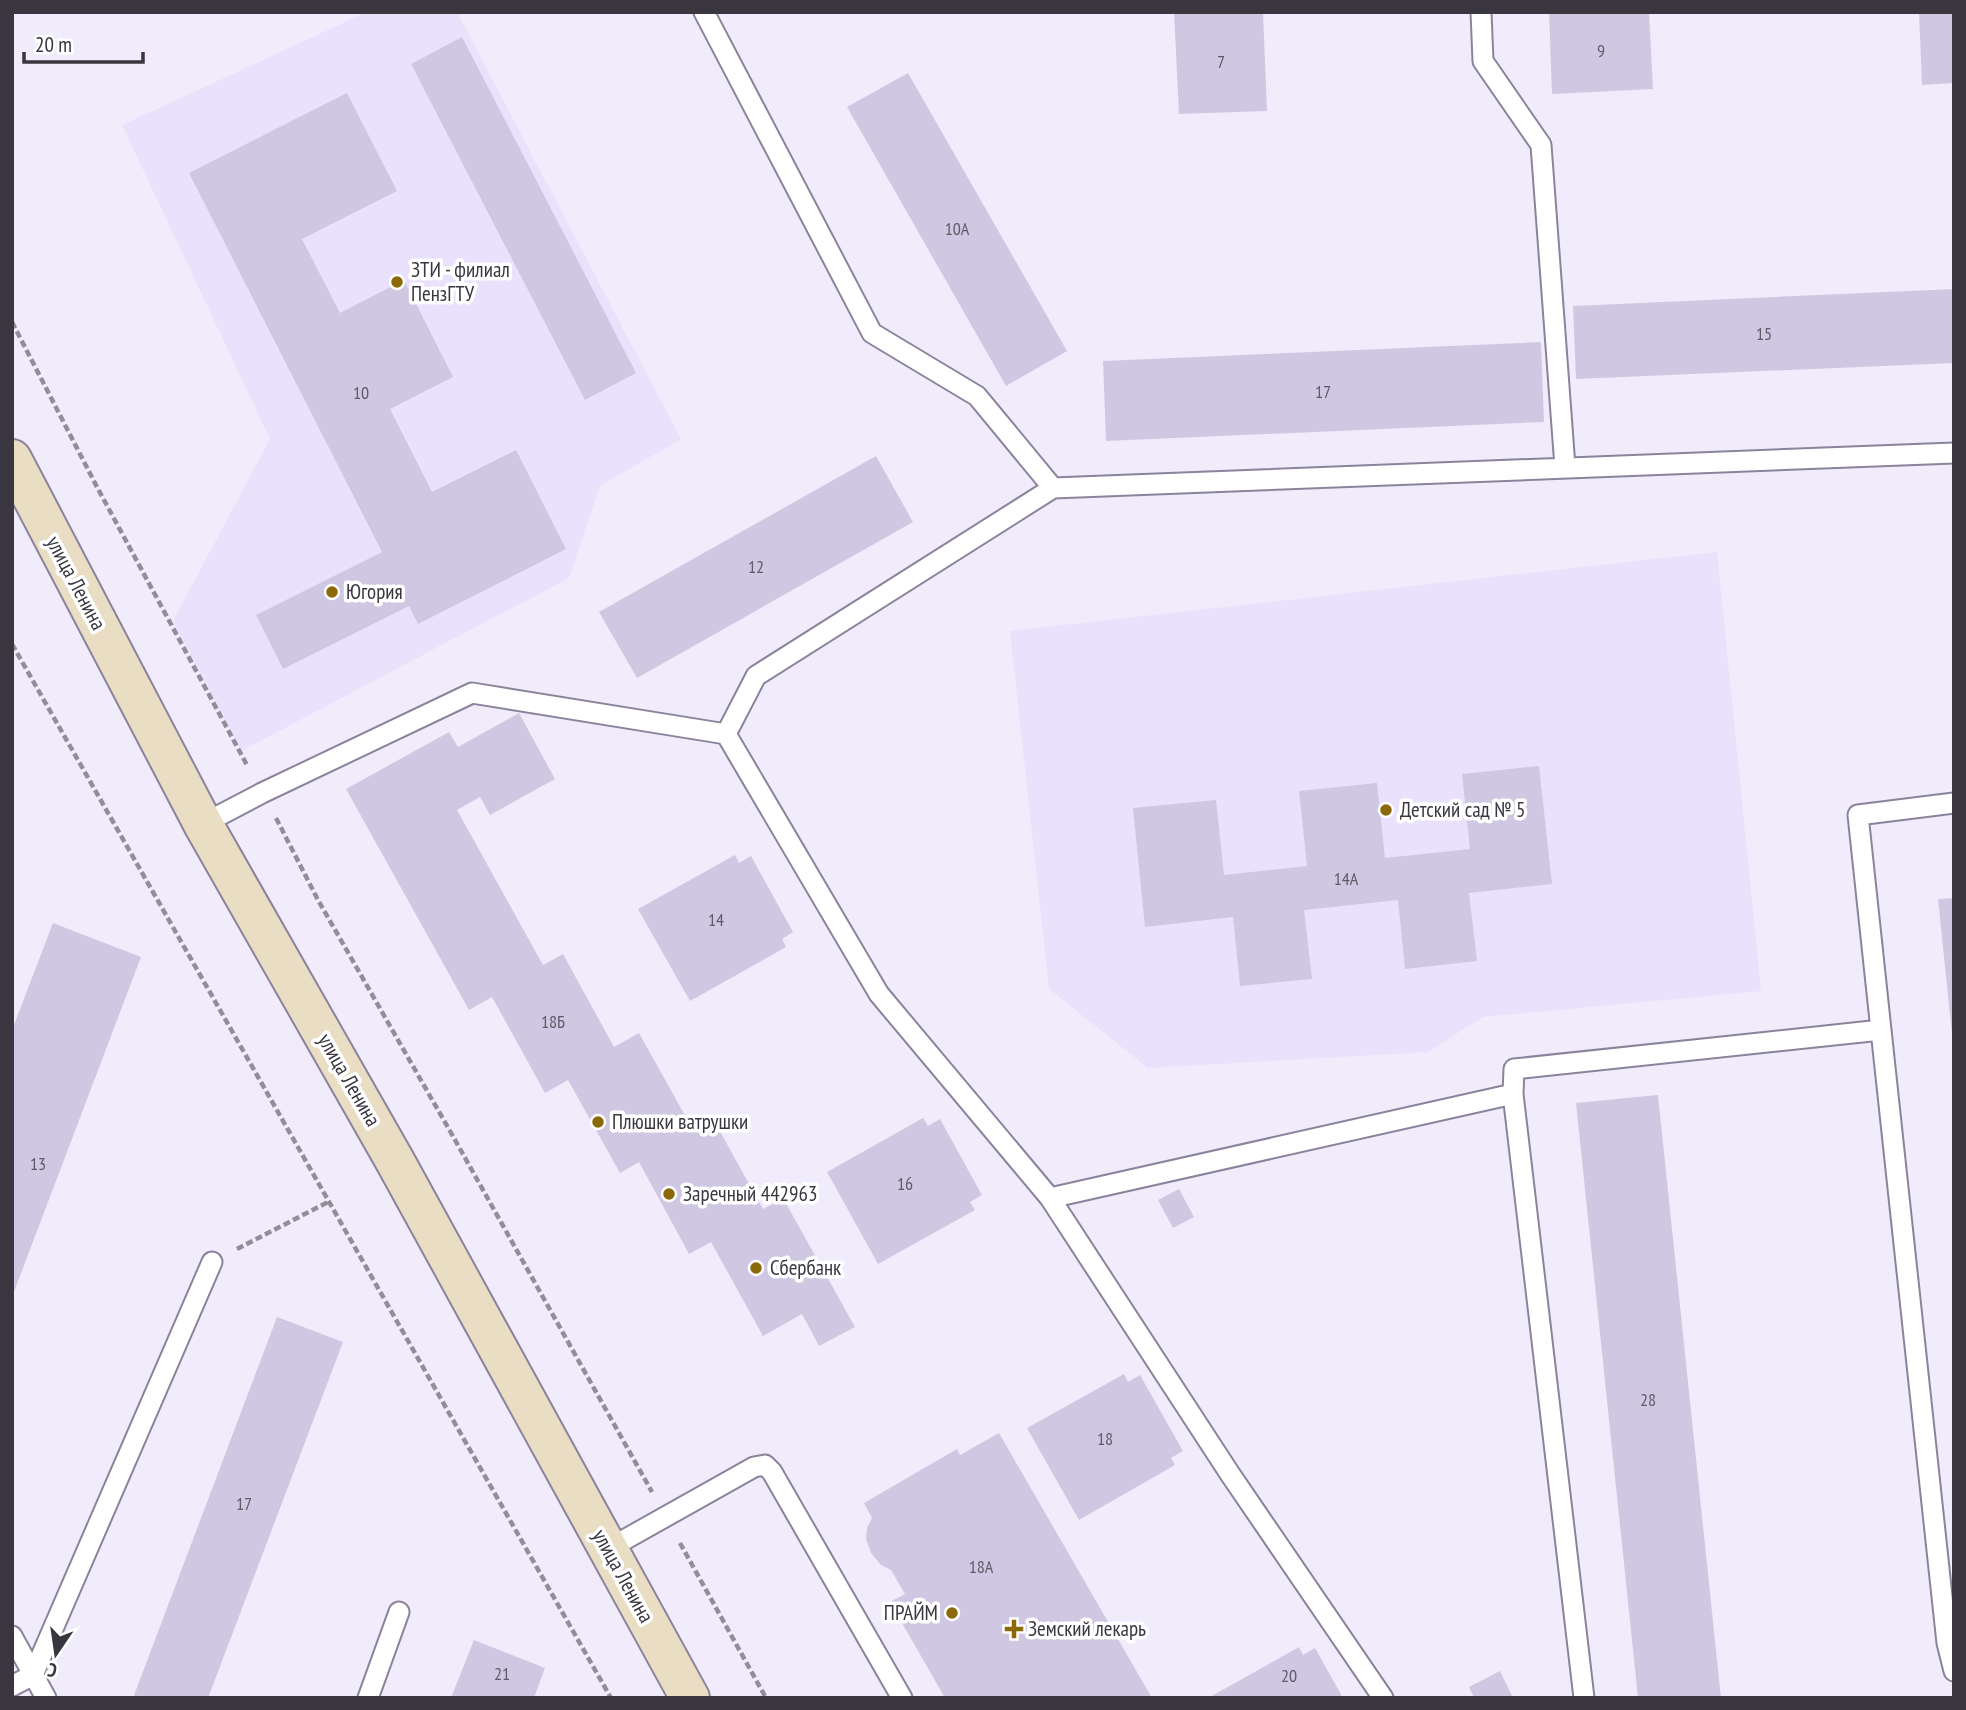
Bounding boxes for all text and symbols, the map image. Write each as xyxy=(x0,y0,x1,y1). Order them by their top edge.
scale bar xyxy=(24,21,144,65)
text: 20 m xyxy=(35,31,72,58)
house number: 9 xyxy=(1597,39,1605,62)
house number: 7 xyxy=(1217,50,1225,73)
house number: 10А xyxy=(945,217,970,240)
place label: ЗТИ - филиал ПензГТУ xyxy=(411,256,510,307)
marker: ЗТИ - филиал ПензГТУ xyxy=(389,274,405,290)
house number: 15 xyxy=(1756,322,1772,345)
house number: 17 xyxy=(1315,380,1331,403)
house number: 10 xyxy=(353,381,369,404)
street label: улица Ленина xyxy=(40,531,112,634)
house number: 12 xyxy=(748,555,764,578)
place label: Югория xyxy=(346,578,403,605)
marker: Югория xyxy=(324,584,340,600)
place label: Детский сад № 5 xyxy=(1400,796,1525,823)
marker: Детский сад № 5 xyxy=(1378,802,1394,818)
house number: 14А xyxy=(1334,867,1359,890)
house number: 14 xyxy=(708,908,724,931)
house number: 18Б xyxy=(541,1010,565,1033)
street label: улица Ленина xyxy=(312,1029,387,1131)
place label: Плюшки ватрушки xyxy=(612,1108,748,1135)
marker: Плюшки ватрушки xyxy=(590,1114,606,1130)
house number: 13 xyxy=(30,1152,46,1175)
house number: 16 xyxy=(897,1172,913,1195)
place label: Заречный 442963 xyxy=(683,1180,817,1207)
marker: Заречный 442963 xyxy=(661,1186,677,1202)
place label: Сбербанк xyxy=(770,1254,841,1281)
marker: Сбербанк xyxy=(748,1260,764,1276)
house number: 28 xyxy=(1640,1388,1656,1411)
house number: 18 xyxy=(1097,1427,1113,1450)
house number: 17 xyxy=(236,1492,252,1515)
street label: улица Ленина xyxy=(587,1524,660,1627)
house number: 18А xyxy=(969,1555,994,1578)
place label: ПРАЙМ xyxy=(884,1599,938,1626)
marker: ПРАЙМ xyxy=(944,1605,960,1621)
place label: Земский лекарь xyxy=(1028,1615,1146,1642)
north arrow xyxy=(21,1619,91,1689)
marker: Земский лекарь xyxy=(1006,1621,1022,1637)
text: С xyxy=(45,1658,59,1683)
house number: 21 xyxy=(494,1662,510,1685)
house number: 20 xyxy=(1281,1664,1297,1687)

